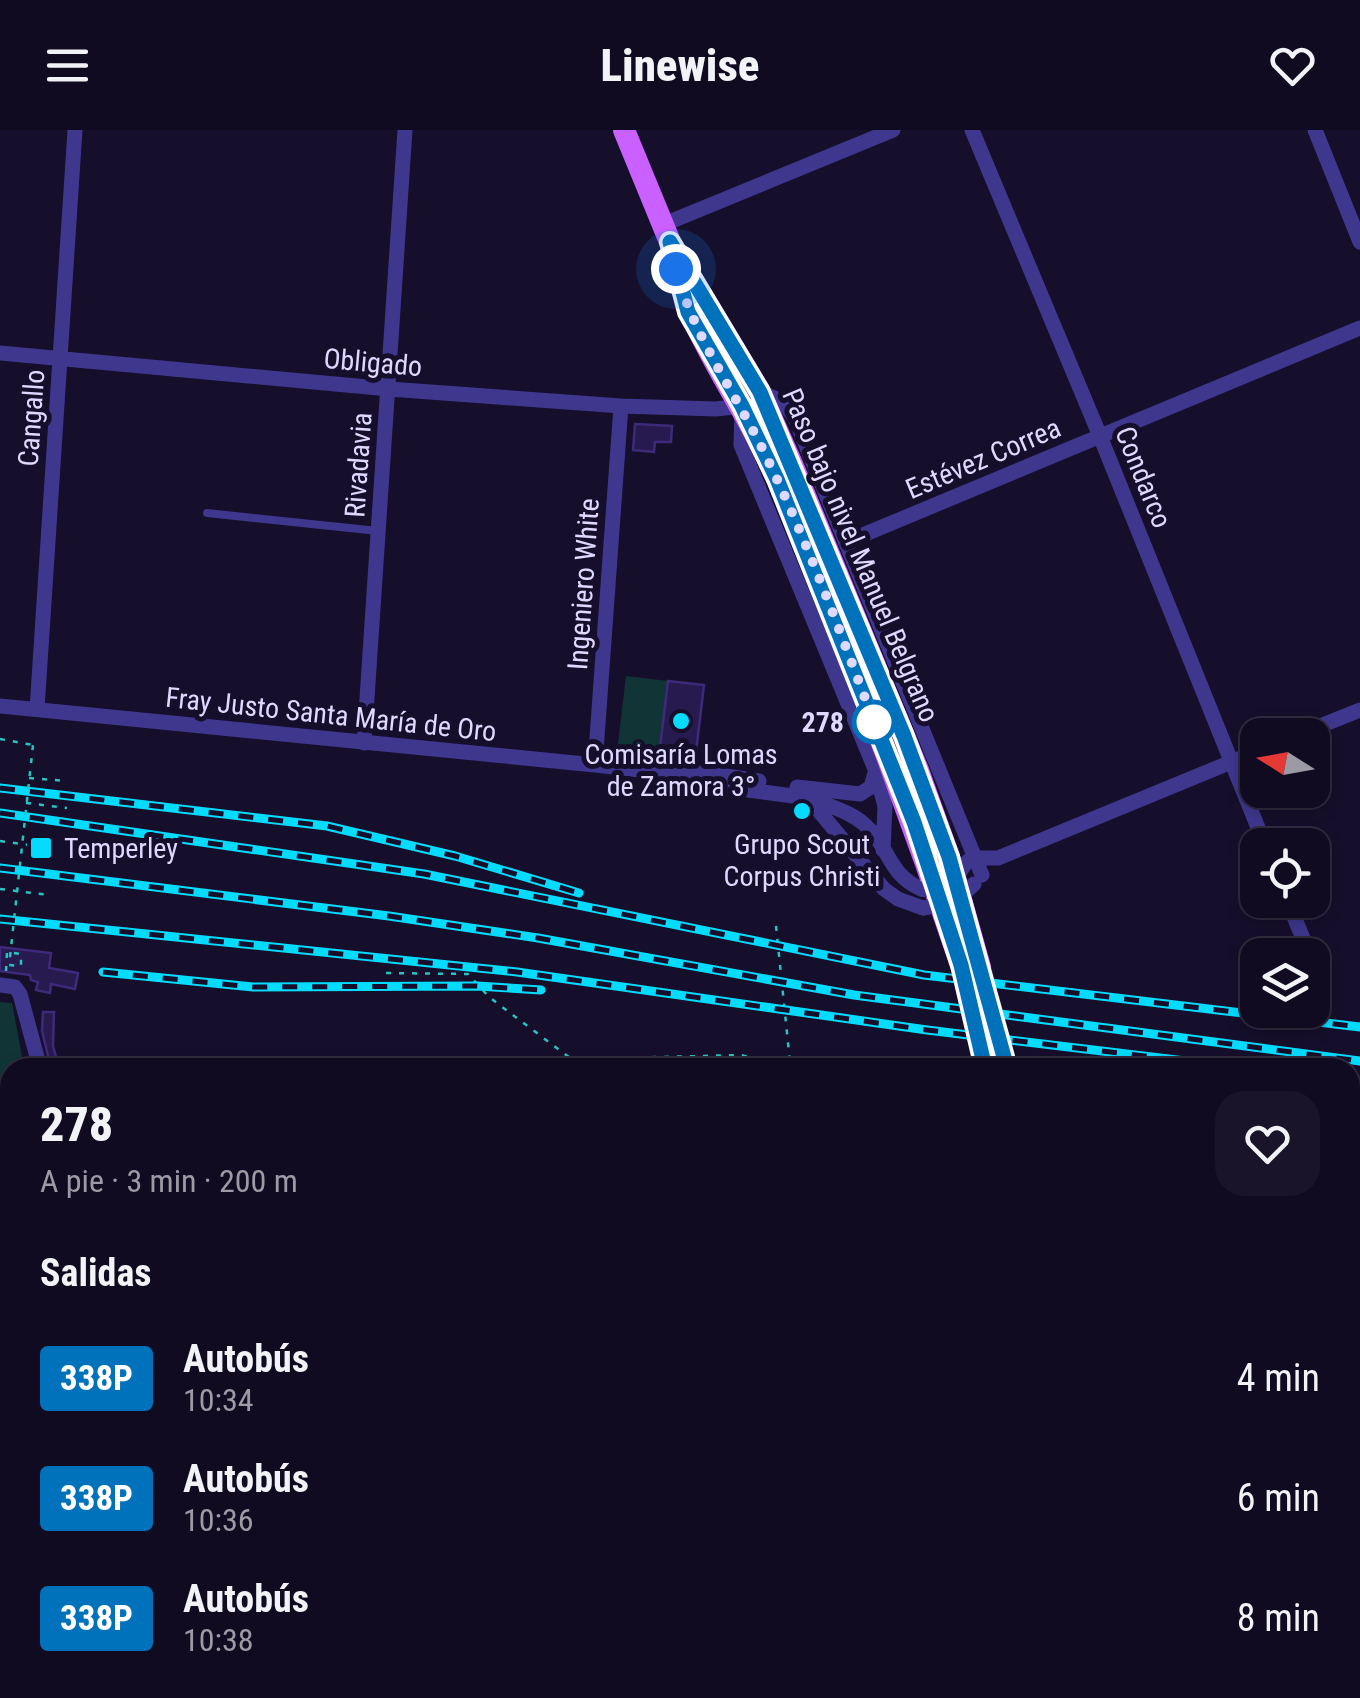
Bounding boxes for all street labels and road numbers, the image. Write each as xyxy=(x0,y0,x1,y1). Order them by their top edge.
street label: Obligado xyxy=(322,342,424,383)
street label: Cangallo xyxy=(12,369,51,468)
street label: Paso bajo nivel Manuel Belgrano xyxy=(775,383,946,727)
street label: Rivadavia xyxy=(338,411,379,519)
street label: Estévez Correa xyxy=(901,411,1066,506)
street label: Condarco xyxy=(1108,422,1179,533)
street label: Ingeniero White xyxy=(561,497,606,671)
street label: Fray Justo Santa María de Oro xyxy=(164,681,498,748)

